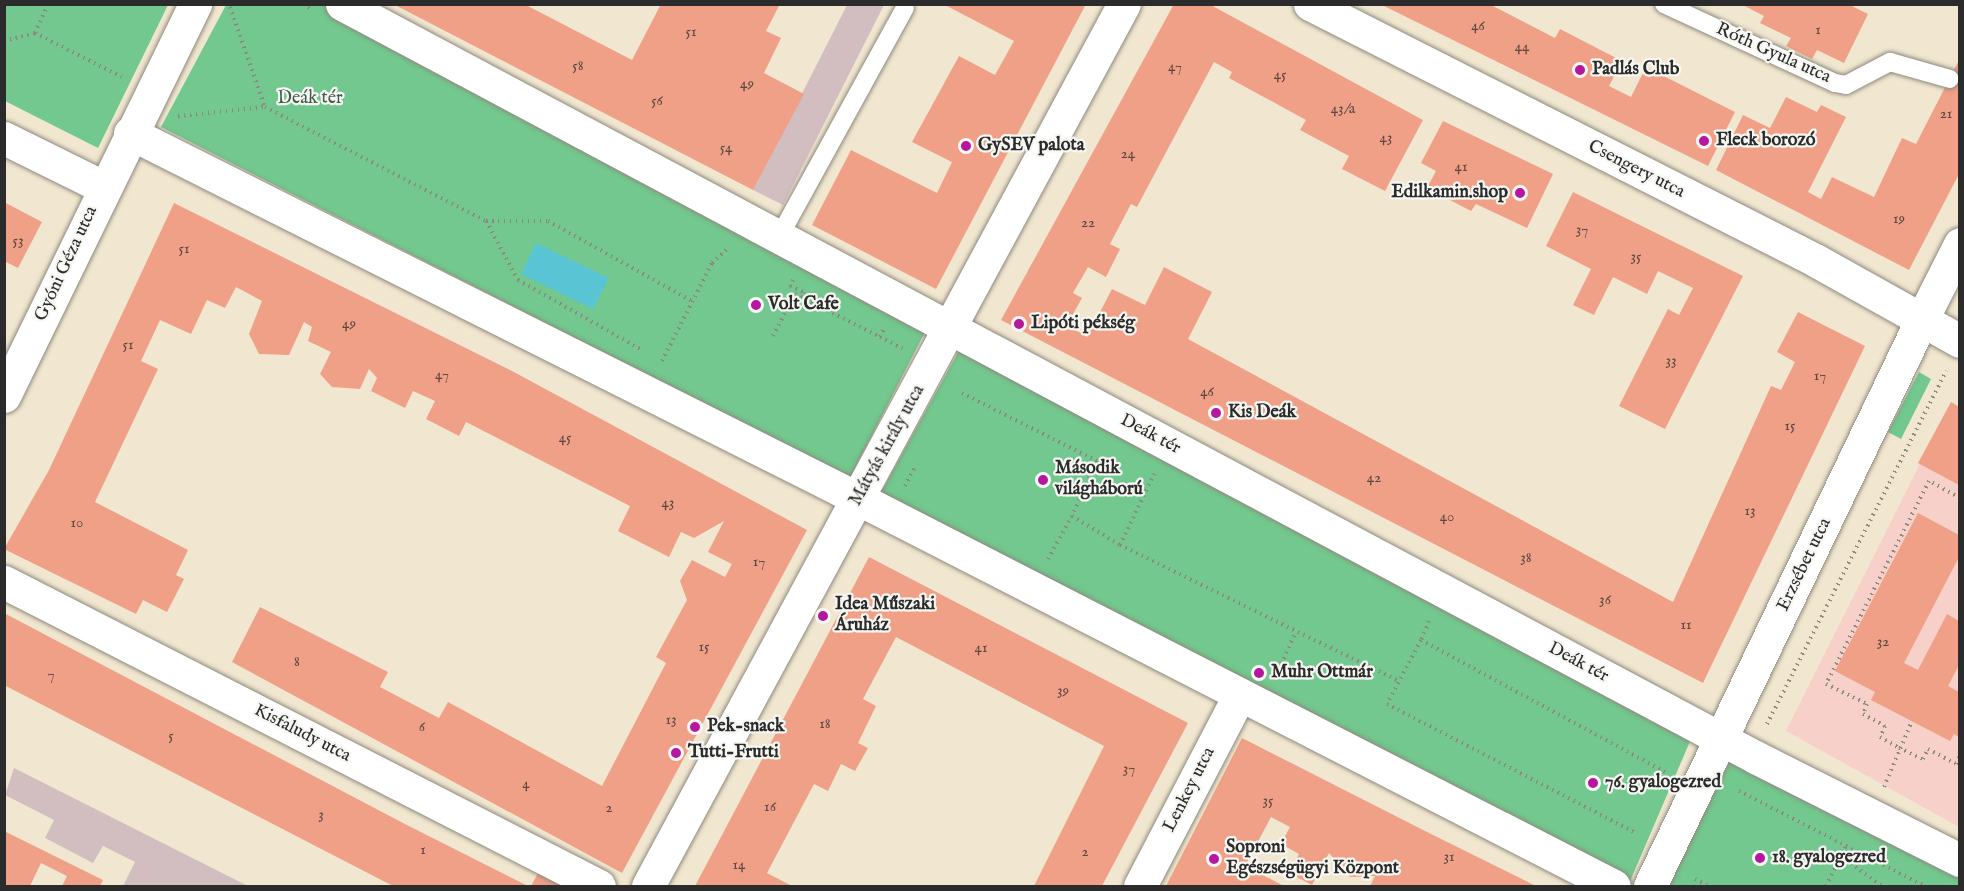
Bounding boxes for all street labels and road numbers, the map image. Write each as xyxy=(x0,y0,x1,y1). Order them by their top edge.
street label: Róth Gyula utca xyxy=(1712,19,1834,89)
street label: Csengery utca xyxy=(1584,136,1688,204)
street label: Gyóni Géza utca xyxy=(31,203,103,325)
street label: Mátyás király utca xyxy=(846,382,930,510)
street label: Deák tér xyxy=(1116,410,1184,460)
street label: Erzsébet utca xyxy=(1773,515,1837,615)
street label: Deák tér xyxy=(1544,638,1612,688)
street label: Kisfaludy utca xyxy=(250,700,354,768)
street label: Lenkey utca xyxy=(1159,744,1221,836)

